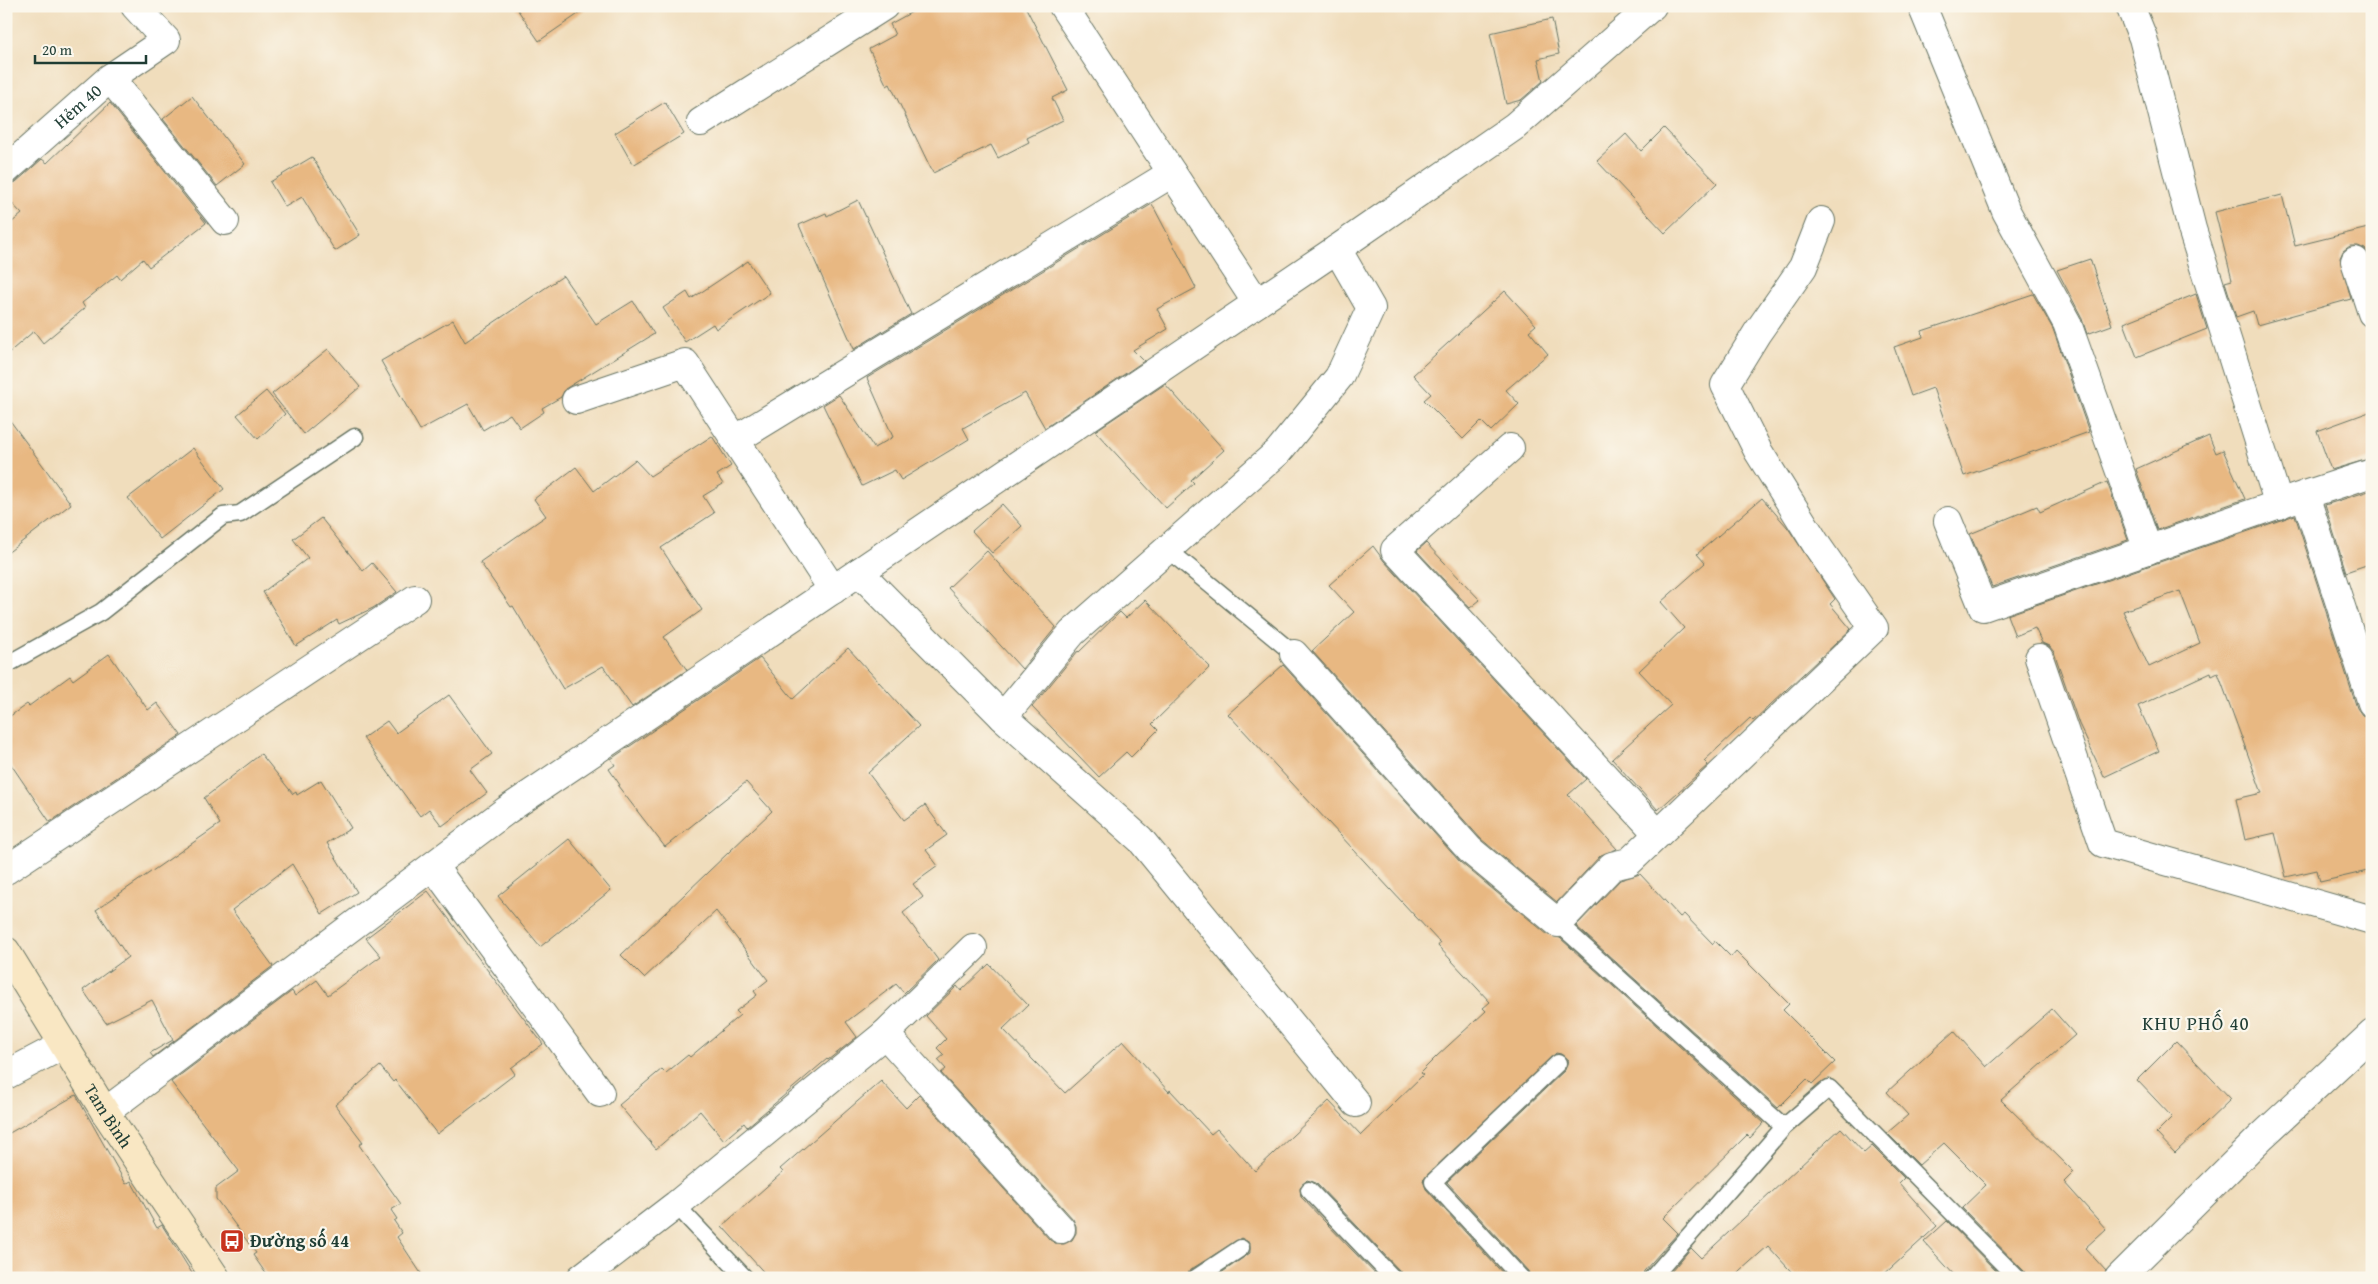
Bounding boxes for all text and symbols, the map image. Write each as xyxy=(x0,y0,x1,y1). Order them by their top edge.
scale bar xyxy=(35,32,146,64)
text: 20 m xyxy=(42,39,73,60)
street label: Hẻm 40 xyxy=(47,77,108,135)
district label: KHU PHỐ 40 xyxy=(2142,1009,2250,1037)
street label: Tam Bình xyxy=(78,1078,139,1153)
place label: Đường số 44 xyxy=(250,1227,349,1254)
bus stop icon: Đường số 44 xyxy=(219,1228,245,1254)

